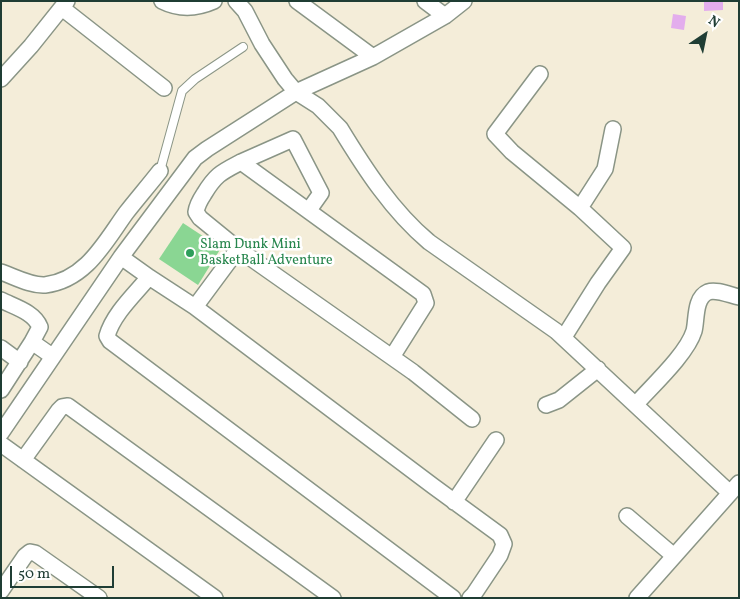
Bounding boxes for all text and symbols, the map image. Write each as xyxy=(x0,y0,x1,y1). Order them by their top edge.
north arrow xyxy=(680,10,730,60)
text: N xyxy=(704,11,723,33)
place label: Slam Dunk Mini BasketBall Adventure xyxy=(200,237,333,270)
marker: Slam Dunk Mini BasketBall Adventure xyxy=(184,247,196,259)
scale bar xyxy=(12,556,116,588)
text: 50 m xyxy=(18,564,50,585)

